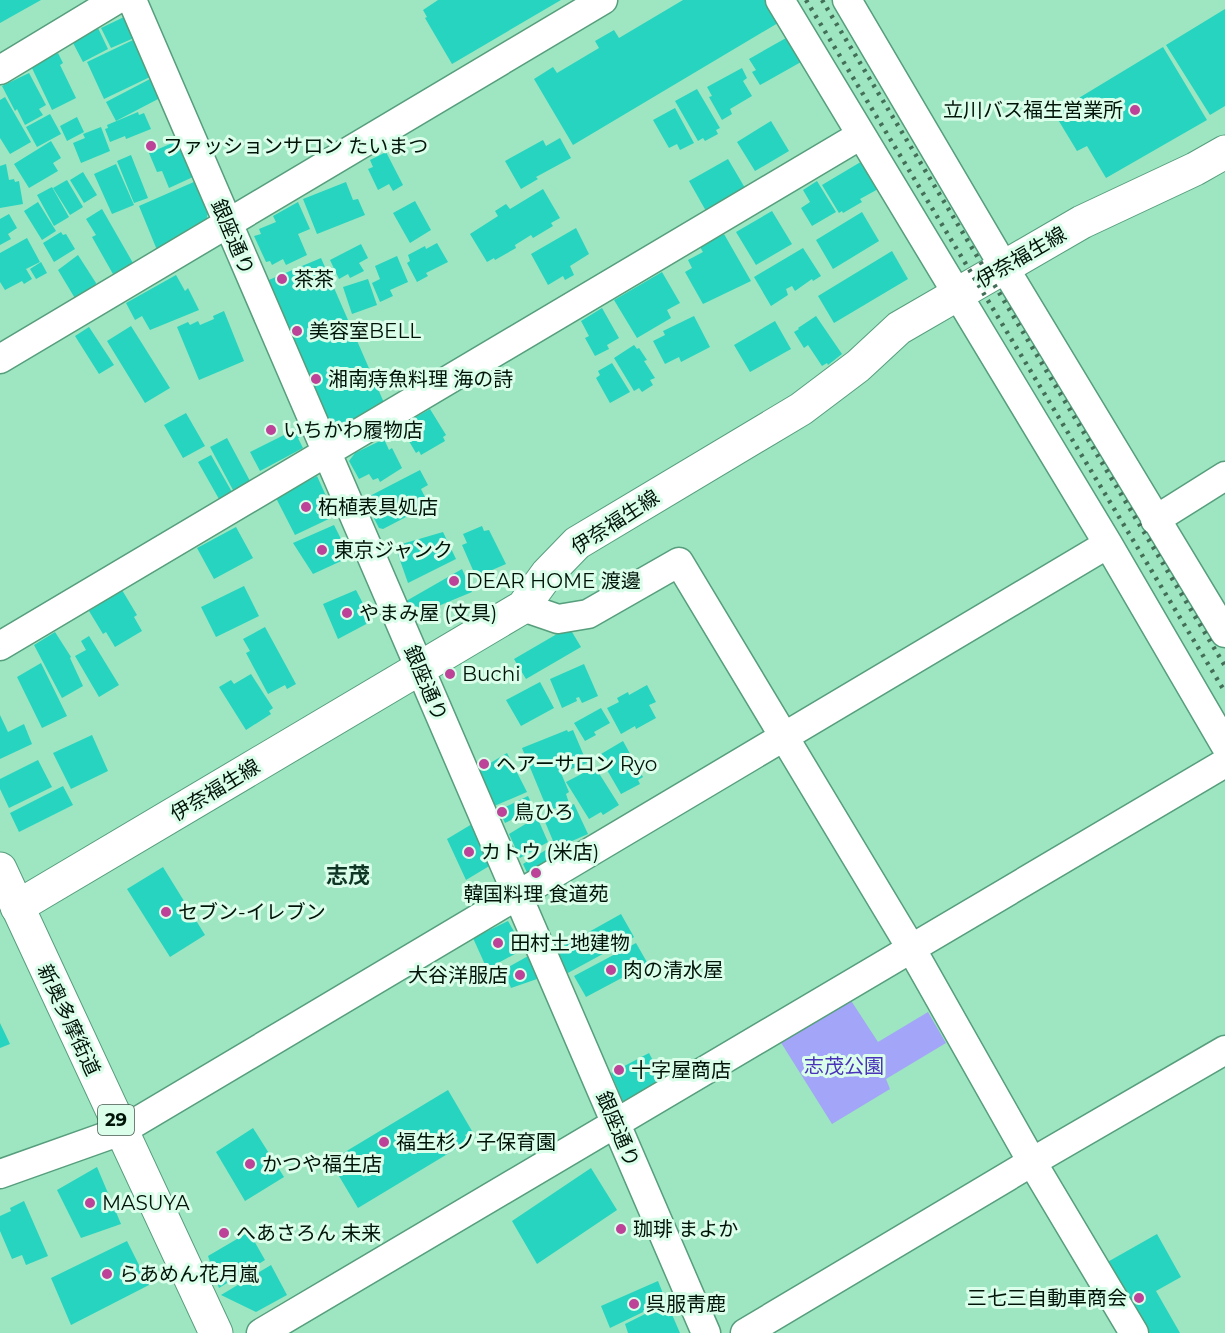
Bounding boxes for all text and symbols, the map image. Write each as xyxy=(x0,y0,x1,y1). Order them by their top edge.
place label: 立川バス福生営業所 xyxy=(943,98,1123,122)
marker: 立川バス福生営業所 xyxy=(1128,103,1142,117)
place label: ファッションサロン たいまつ xyxy=(163,134,428,158)
marker: ファッションサロン たいまつ xyxy=(144,139,158,153)
street label: 銀座通り xyxy=(206,195,260,279)
street label: 伊奈福生線 xyxy=(972,222,1070,292)
place label: 茶茶 xyxy=(294,267,334,291)
marker: 茶茶 xyxy=(275,272,289,286)
place label: 美容室BELL xyxy=(309,319,421,343)
marker: 美容室BELL xyxy=(290,324,304,338)
place label: 湘南痔魚料理 海の詩 xyxy=(328,367,513,391)
marker: 湘南痔魚料理 海の詩 xyxy=(309,372,323,386)
place label: いちかわ履物店 xyxy=(283,418,423,442)
marker: いちかわ履物店 xyxy=(264,423,278,437)
street label: 伊奈福生線 xyxy=(567,485,663,559)
place label: 柘植表具処店 xyxy=(318,495,438,519)
marker: 柘植表具処店 xyxy=(299,500,313,514)
place label: 東京ジャンク xyxy=(334,538,453,562)
marker: 東京ジャンク xyxy=(315,543,329,557)
place label: DEAR HOME 渡邊 xyxy=(466,569,641,593)
marker: DEAR HOME 渡邊 xyxy=(447,574,461,588)
place label: やまみ屋 (文具) xyxy=(359,601,497,625)
marker: やまみ屋 (文具) xyxy=(340,606,354,620)
street label: 銀座通り xyxy=(399,641,453,725)
place label: Buchi xyxy=(462,662,521,686)
marker: Buchi xyxy=(443,667,457,681)
place label: ヘアーサロン Ryo xyxy=(496,752,657,776)
street label: 伊奈福生線 xyxy=(166,754,264,826)
marker: ヘアーサロン Ryo xyxy=(477,757,491,771)
place label: 鳥ひろ xyxy=(514,800,574,824)
marker: 鳥ひろ xyxy=(495,805,509,819)
place label: カトウ (米店) xyxy=(481,840,599,864)
marker: カトウ (米店) xyxy=(462,845,476,859)
district label: 志茂 xyxy=(326,862,370,889)
marker: 韓国料理 食道苑 xyxy=(529,866,543,880)
place label: 韓国料理 食道苑 xyxy=(463,882,609,906)
place label: セブン-イレブン xyxy=(178,900,326,924)
marker: セブン-イレブン xyxy=(159,905,173,919)
place label: 田村土地建物 xyxy=(510,931,630,955)
marker: 田村土地建物 xyxy=(491,936,505,950)
place label: 肉の清水屋 xyxy=(623,958,723,982)
street label: 新奥多摩街道 xyxy=(33,961,105,1079)
place label: 大谷洋服店 xyxy=(408,963,508,987)
marker: 肉の清水屋 xyxy=(604,963,618,977)
marker: 大谷洋服店 xyxy=(513,968,527,982)
park label: 志茂公園 xyxy=(804,1054,884,1078)
place label: 十字屋商店 xyxy=(631,1058,731,1082)
marker: 十字屋商店 xyxy=(612,1063,626,1077)
street label: 銀座通り xyxy=(591,1087,645,1171)
road number: 29 xyxy=(98,1105,134,1135)
place label: 福生杉ノ子保育園 xyxy=(396,1130,556,1154)
marker: 福生杉ノ子保育園 xyxy=(377,1135,391,1149)
place label: かつや福生店 xyxy=(262,1152,382,1176)
marker: かつや福生店 xyxy=(243,1157,257,1171)
place label: MASUYA xyxy=(102,1191,190,1215)
marker: MASUYA xyxy=(83,1196,97,1210)
place label: 珈琲 まよか xyxy=(633,1217,738,1241)
place label: へあさろん 未来 xyxy=(236,1221,381,1245)
marker: 珈琲 まよか xyxy=(614,1222,628,1236)
marker: へあさろん 未来 xyxy=(217,1226,231,1240)
place label: らあめん花月嵐 xyxy=(119,1262,259,1286)
marker: らあめん花月嵐 xyxy=(100,1267,114,1281)
place label: 三七三自動車商会 xyxy=(967,1286,1127,1310)
marker: 三七三自動車商会 xyxy=(1132,1291,1146,1305)
place label: 呉服靑鹿 xyxy=(646,1292,726,1316)
marker: 呉服靑鹿 xyxy=(627,1297,641,1311)

